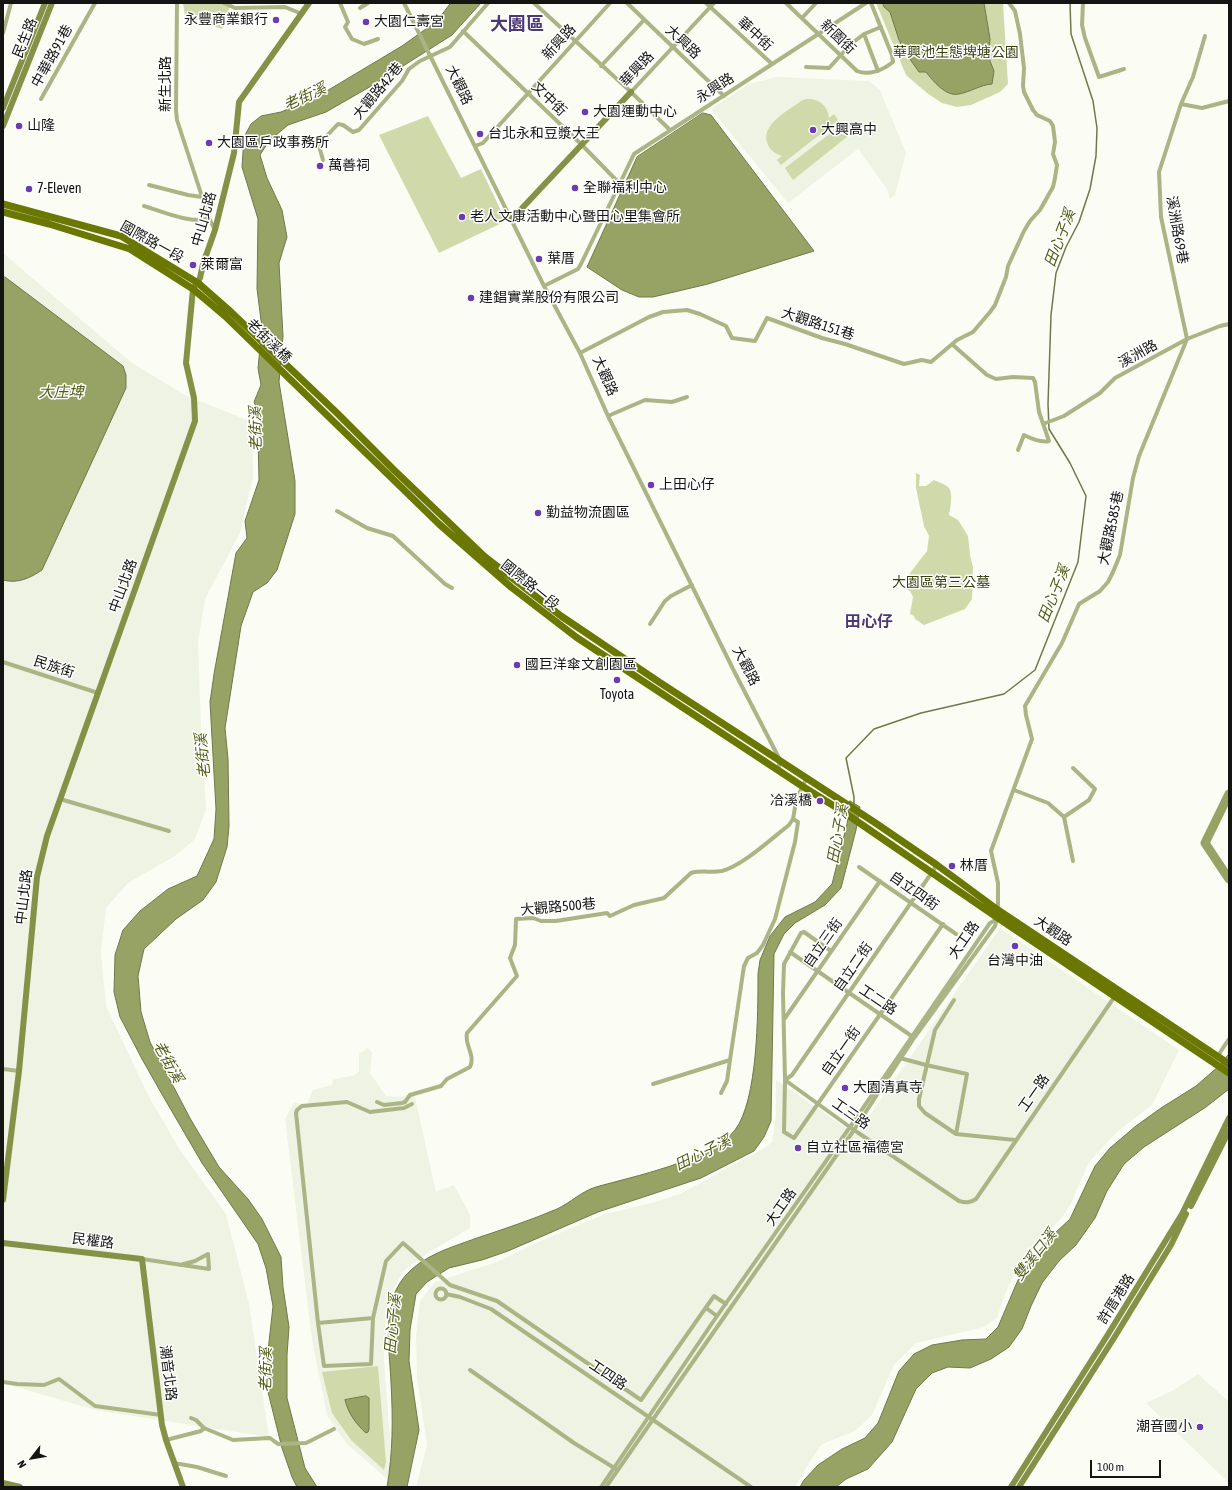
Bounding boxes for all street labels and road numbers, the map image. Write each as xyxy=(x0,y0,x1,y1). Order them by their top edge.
street label: 華中街 xyxy=(734,14,776,54)
street label: 民生路 xyxy=(9,15,41,61)
street label: 新園街 xyxy=(817,16,859,58)
street label: 新興路 xyxy=(539,21,579,63)
street label: 中華路91巷 xyxy=(28,22,76,90)
street label: 大興路 xyxy=(662,22,704,62)
street label: 華興路 xyxy=(617,48,657,90)
street label: 新生北路 xyxy=(158,56,174,112)
street label: 大觀路42巷 xyxy=(349,59,407,123)
street label: 大觀路 xyxy=(442,62,476,108)
street label: 永興路 xyxy=(693,70,737,106)
street label: 文中街 xyxy=(528,78,570,120)
street label: 中山北路 xyxy=(188,190,220,248)
street label: 溪洲路69巷 xyxy=(1163,194,1191,266)
street label: 國際路一段 xyxy=(117,218,187,266)
street label: 大觀路151巷 xyxy=(779,304,857,344)
street label: 老街溪橋 xyxy=(243,316,295,366)
street label: 溪洲路 xyxy=(1116,336,1160,372)
street label: 大觀路 xyxy=(589,353,621,399)
street label: 大觀路585巷 xyxy=(1095,489,1127,567)
street label: 國際路一段 xyxy=(498,556,562,614)
street label: 中山北路 xyxy=(106,557,140,615)
street label: 大觀路 xyxy=(729,643,763,689)
street label: 民族街 xyxy=(31,653,77,681)
street label: 中山北路 xyxy=(12,868,36,926)
street label: 自立四街 xyxy=(886,868,942,914)
street label: 大觀路500巷 xyxy=(520,895,596,919)
street label: 大觀路 xyxy=(1031,912,1075,950)
street label: 自立三街 xyxy=(800,915,846,971)
street label: 大工路 xyxy=(945,918,983,962)
street label: 自立二街 xyxy=(830,939,876,995)
street label: 工二路 xyxy=(856,981,900,1019)
street label: 自立一街 xyxy=(818,1023,864,1079)
street label: 工一路 xyxy=(1015,1071,1053,1115)
street label: 工三路 xyxy=(829,1095,873,1133)
street label: 大工路 xyxy=(762,1185,800,1229)
street label: 民權路 xyxy=(71,1230,115,1252)
street label: 許厝港路 xyxy=(1094,1271,1138,1327)
street label: 潮音北路 xyxy=(156,1344,180,1402)
street label: 工四路 xyxy=(586,1356,630,1394)

